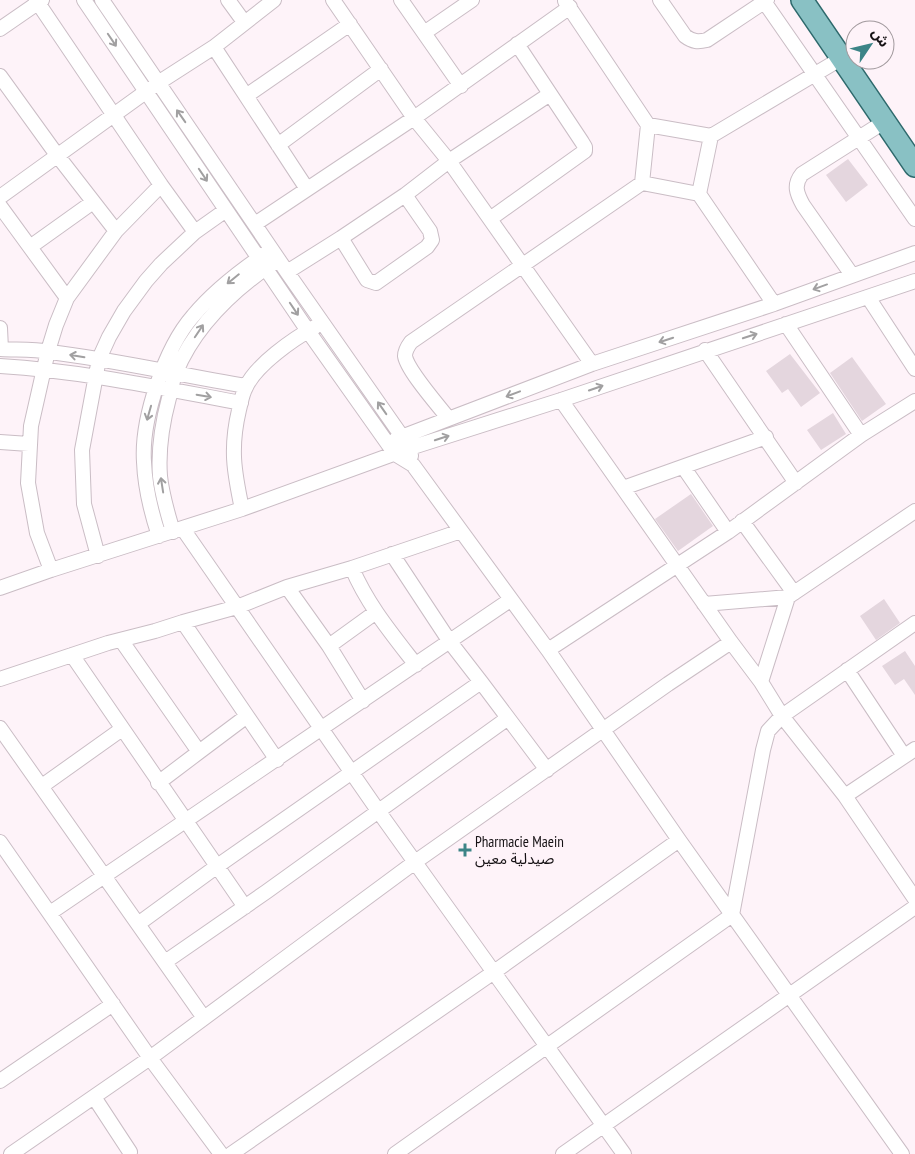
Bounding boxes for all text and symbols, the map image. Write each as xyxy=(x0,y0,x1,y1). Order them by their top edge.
north arrow xyxy=(845,20,895,70)
text: ش xyxy=(868,25,894,51)
one-way arrow xyxy=(107,33,117,47)
one-way arrow xyxy=(176,109,186,123)
one-way arrow xyxy=(198,168,208,182)
one-way arrow xyxy=(227,273,240,284)
one-way arrow xyxy=(812,283,828,292)
one-way arrow xyxy=(289,302,299,316)
one-way arrow xyxy=(194,324,204,338)
one-way arrow xyxy=(742,330,758,340)
one-way arrow xyxy=(658,335,674,345)
one-way arrow xyxy=(70,350,86,360)
one-way arrow xyxy=(588,383,603,392)
one-way arrow xyxy=(506,390,521,399)
one-way arrow xyxy=(195,392,211,402)
one-way arrow xyxy=(377,401,387,415)
one-way arrow xyxy=(144,405,154,421)
one-way arrow xyxy=(433,433,449,443)
one-way arrow xyxy=(156,477,166,493)
place label: Pharmacie Maein صيدلية معين xyxy=(475,832,564,868)
marker: Pharmacie Maein صيدلية معين xyxy=(459,844,471,856)

